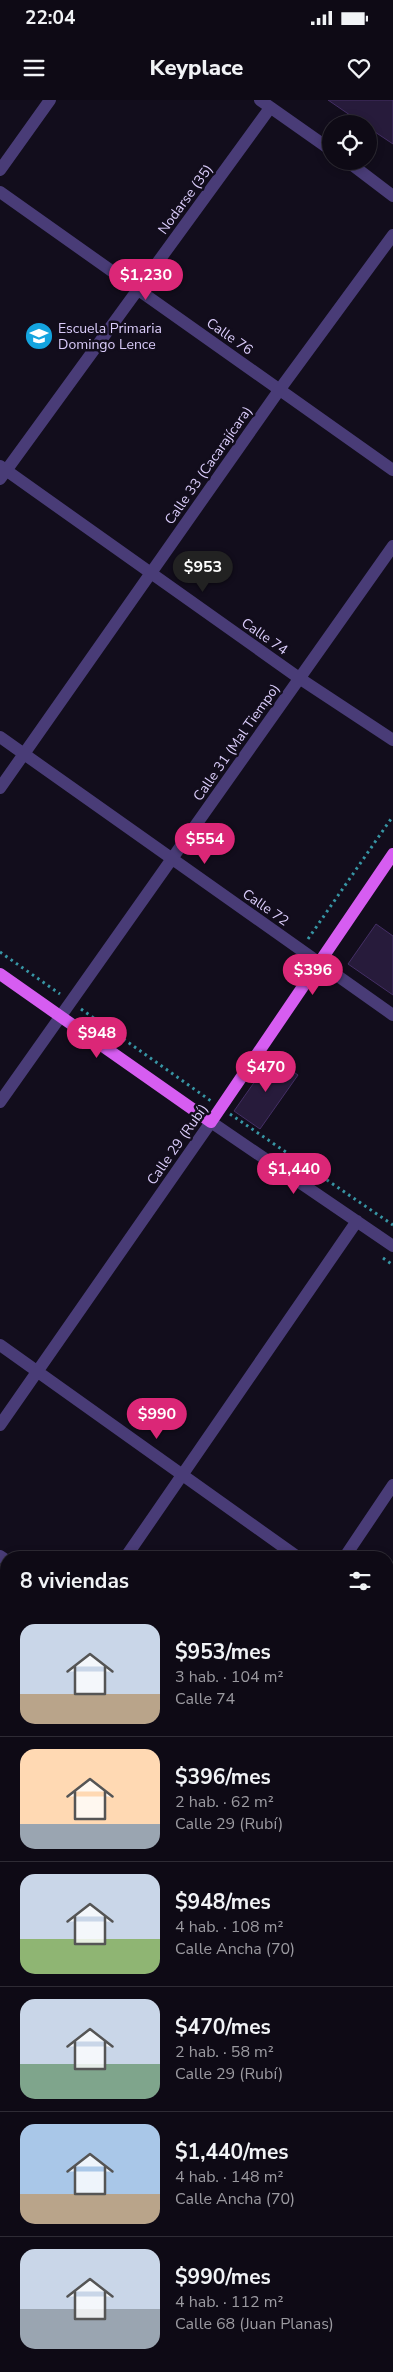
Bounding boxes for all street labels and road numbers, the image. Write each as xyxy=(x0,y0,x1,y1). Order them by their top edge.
street label: Nodarse (35) xyxy=(154,160,217,238)
street label: Calle 76 xyxy=(203,314,257,359)
street label: Calle 33 (Cacarajícara) xyxy=(160,402,257,528)
street label: Calle 74 xyxy=(238,614,292,659)
street label: Calle 31 (Mal Tiempo) xyxy=(189,680,284,805)
street label: Calle 72 xyxy=(239,885,293,930)
street label: Calle 29 (Rubí) xyxy=(142,1100,212,1189)

